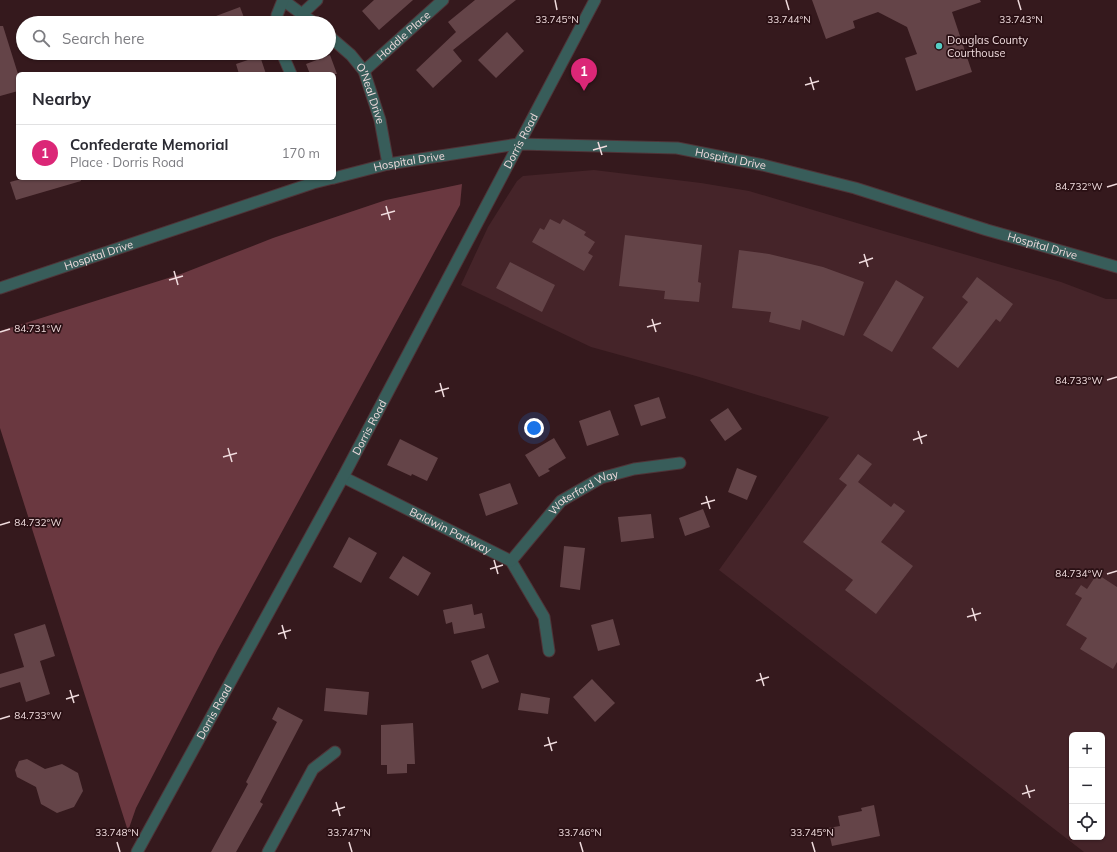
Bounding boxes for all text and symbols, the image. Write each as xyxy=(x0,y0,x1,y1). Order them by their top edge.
street label: Haddle Place xyxy=(374,8,433,63)
text: 33.745°N xyxy=(535,13,579,26)
text: 33.744°N xyxy=(767,13,811,26)
text: 33.743°N xyxy=(999,13,1043,26)
search box xyxy=(16,16,336,60)
icon: search xyxy=(30,27,52,49)
text: Search here xyxy=(62,29,144,48)
place label: Douglas County Courthouse xyxy=(947,33,1028,60)
marker: Douglas County Courthouse xyxy=(934,41,944,51)
pin: 1 xyxy=(571,58,597,91)
street label: O'Neal Drive xyxy=(353,60,388,125)
text: Nearby xyxy=(32,88,91,109)
street label: Dorris Road xyxy=(500,111,541,171)
text: Confederate Memorial xyxy=(70,135,228,154)
text: 1 xyxy=(41,145,49,161)
text: 170 m xyxy=(282,145,320,161)
street label: Hospital Drive xyxy=(694,145,767,172)
street label: Hospital Drive xyxy=(372,148,446,174)
text: Place · Dorris Road xyxy=(70,154,184,170)
text: 84.732°W xyxy=(1055,180,1103,193)
street label: Hospital Drive xyxy=(1006,229,1079,262)
street label: Hospital Drive xyxy=(62,237,135,273)
text: 84.731°W xyxy=(14,322,62,335)
text: 84.733°W xyxy=(1055,374,1103,387)
street label: Dorris Road xyxy=(349,397,390,457)
your location xyxy=(524,418,544,438)
street label: Waterford Way xyxy=(545,467,620,518)
street label: Baldwin Parkway xyxy=(407,504,494,557)
text: 84.732°W xyxy=(14,516,62,529)
text: 84.734°W xyxy=(1055,567,1103,580)
street label: Dorris Road xyxy=(193,682,235,742)
text: 84.733°W xyxy=(14,709,62,722)
map controls xyxy=(1069,732,1105,840)
button: + xyxy=(1069,732,1105,768)
button: − xyxy=(1069,768,1105,804)
button: locate xyxy=(1069,804,1105,840)
text: 33.748°N xyxy=(95,826,139,839)
text: 33.747°N xyxy=(327,826,371,839)
text: 33.746°N xyxy=(558,826,602,839)
text: 33.745°N xyxy=(790,826,834,839)

